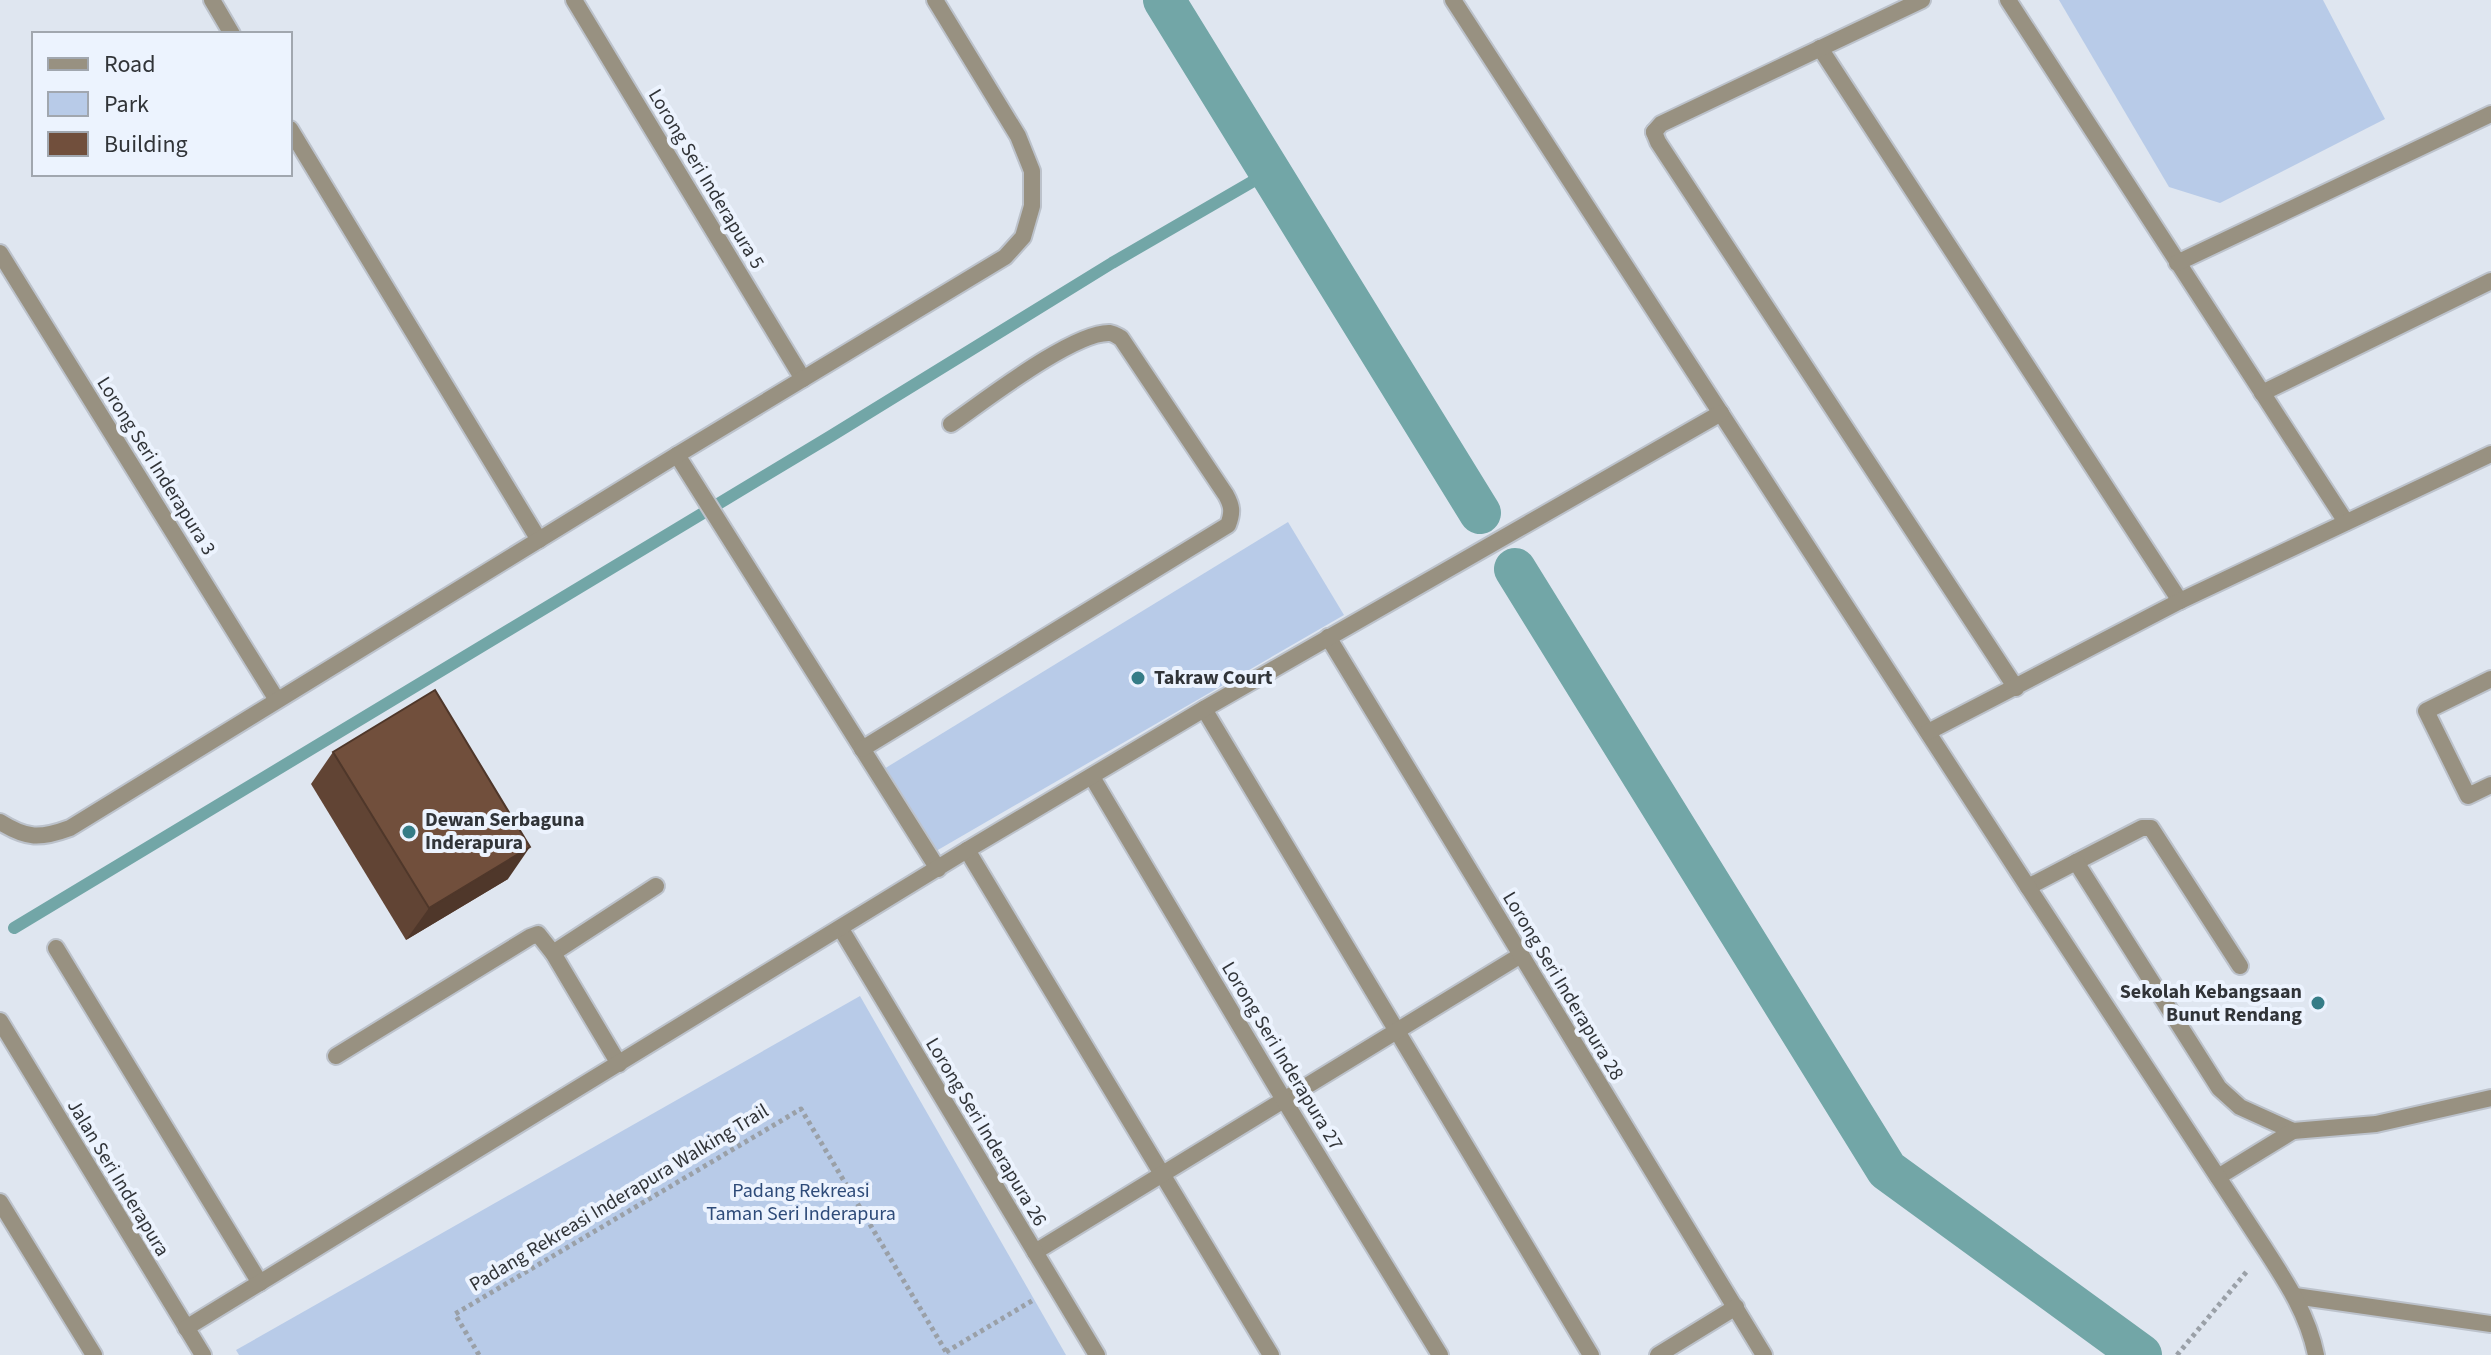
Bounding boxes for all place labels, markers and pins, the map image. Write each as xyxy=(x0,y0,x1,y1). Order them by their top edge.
place label: Takraw Court xyxy=(1154,664,1273,692)
marker: Takraw Court xyxy=(1129,669,1147,687)
place label: Dewan Serbaguna Inderapura xyxy=(425,806,584,857)
marker: Dewan Serbaguna Inderapura xyxy=(400,823,418,841)
place label: Sekolah Kebangsaan Bunut Rendang xyxy=(2120,978,2302,1029)
marker: Sekolah Kebangsaan Bunut Rendang xyxy=(2309,994,2327,1012)

